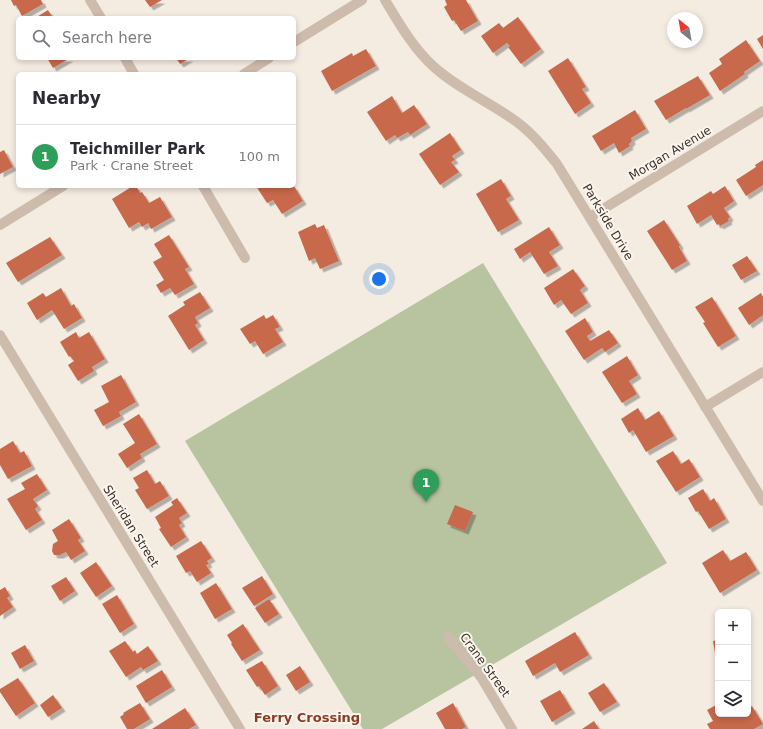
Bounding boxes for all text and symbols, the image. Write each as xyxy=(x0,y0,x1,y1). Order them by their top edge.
north arrow xyxy=(667,12,703,48)
search box xyxy=(16,16,296,60)
icon: search xyxy=(30,27,52,49)
text: Search here xyxy=(62,29,152,47)
text: Nearby xyxy=(32,88,101,108)
street label: Morgan Avenue xyxy=(626,123,714,183)
text: Teichmiller Park xyxy=(70,140,205,158)
text: 1 xyxy=(40,149,50,164)
text: 100 m xyxy=(238,149,280,164)
text: Park · Crane Street xyxy=(70,158,193,173)
street label: Parkside Drive xyxy=(580,181,636,263)
your location xyxy=(369,269,389,289)
pin: 1 xyxy=(413,469,439,502)
street label: Sheridan Street xyxy=(100,483,162,570)
map controls xyxy=(715,609,751,717)
button: + xyxy=(715,609,751,645)
street label: Crane Street xyxy=(457,630,513,700)
button: − xyxy=(715,645,751,681)
button: layers xyxy=(715,681,751,717)
district label: Ferry Crossing xyxy=(254,710,360,725)

